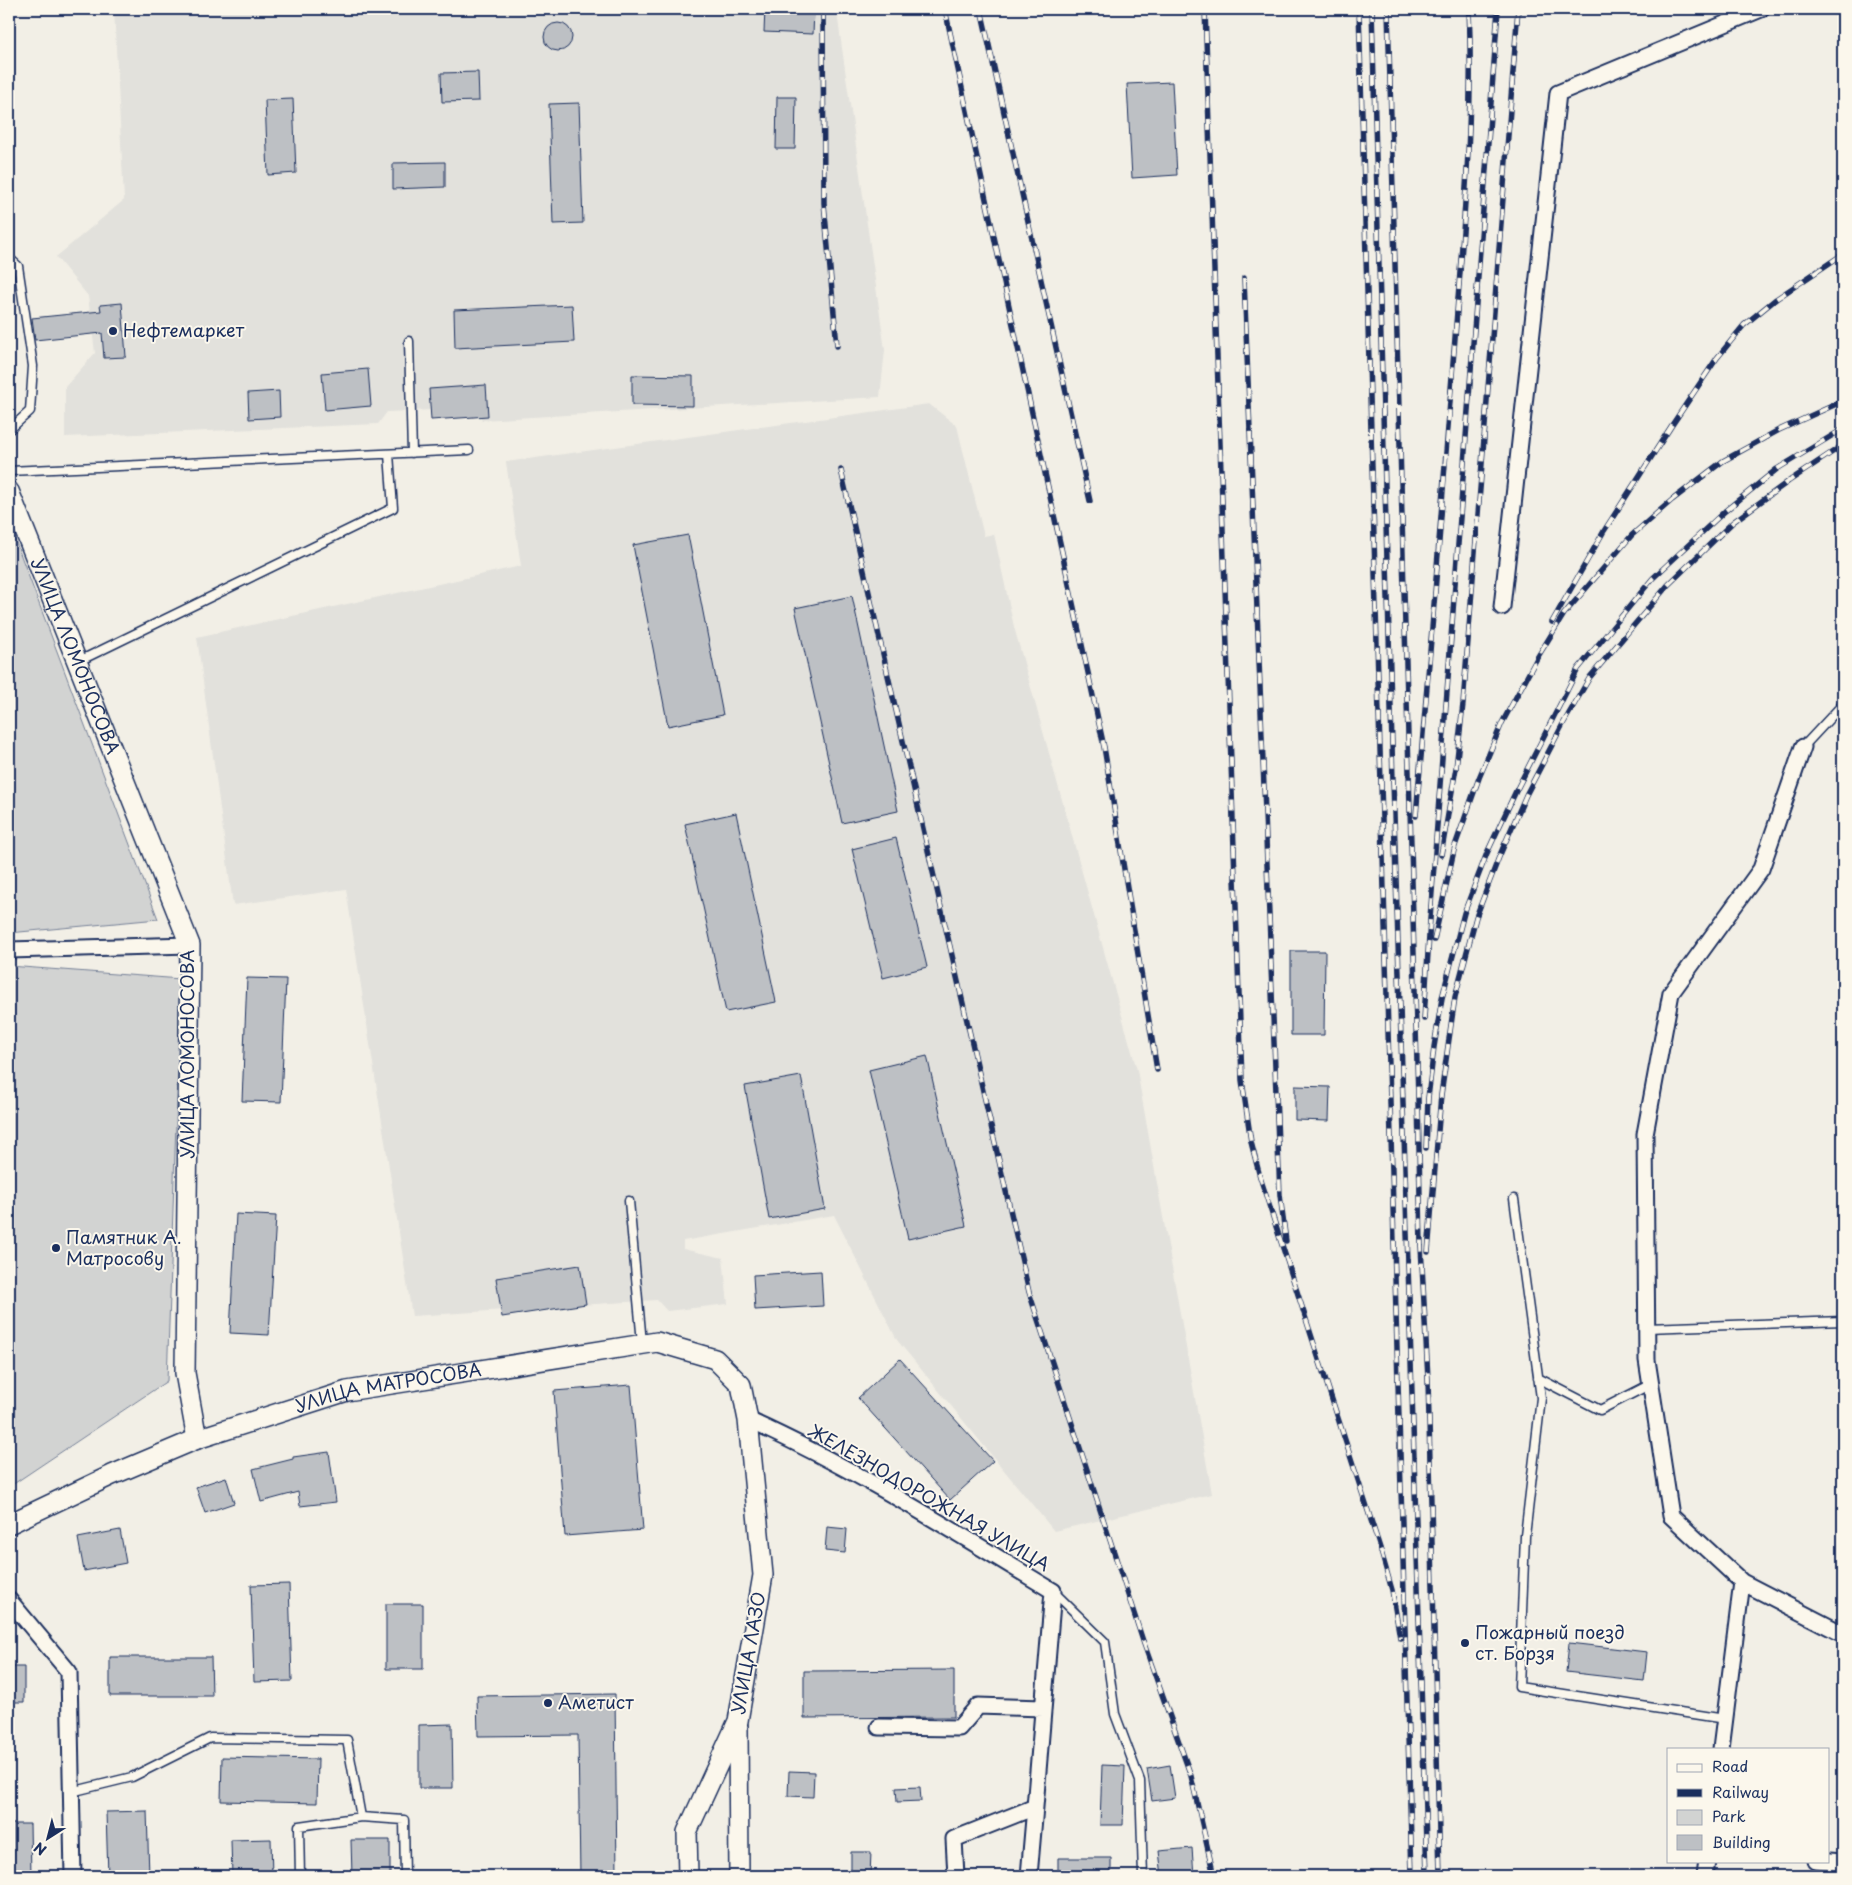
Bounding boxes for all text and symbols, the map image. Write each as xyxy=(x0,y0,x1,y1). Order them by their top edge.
place label: Нефтемаркет xyxy=(123,316,245,343)
marker: Нефтемаркет xyxy=(107,325,119,337)
street label: УЛИЦА ЛОМОНОСОВА xyxy=(25,554,128,758)
street label: УЛИЦА ЛОМОНОСОВА xyxy=(173,949,200,1159)
place label: Памятник А. Матросову xyxy=(66,1223,182,1271)
marker: Памятник А. Матросову xyxy=(50,1242,62,1254)
street label: УЛИЦА МАТРОСОВА xyxy=(291,1355,483,1419)
street label: ЖЕЛЕЗНОДОРОЖНАЯ УЛИЦА xyxy=(804,1416,1056,1577)
street label: УЛИЦА ЛАЗО xyxy=(723,1590,772,1716)
place label: Пожарный поезд ст. Борзя xyxy=(1475,1618,1625,1666)
marker: Пожарный поезд ст. Борзя xyxy=(1459,1637,1471,1649)
place label: Аметист xyxy=(558,1688,634,1715)
marker: Аметист xyxy=(542,1697,554,1709)
legend xyxy=(1667,1748,1830,1862)
text: Road xyxy=(1712,1754,1748,1777)
text: Railway xyxy=(1712,1780,1769,1803)
text: Park xyxy=(1712,1804,1746,1827)
north arrow xyxy=(22,1812,72,1862)
text: Building xyxy=(1712,1830,1771,1853)
text: N xyxy=(29,1837,51,1861)

